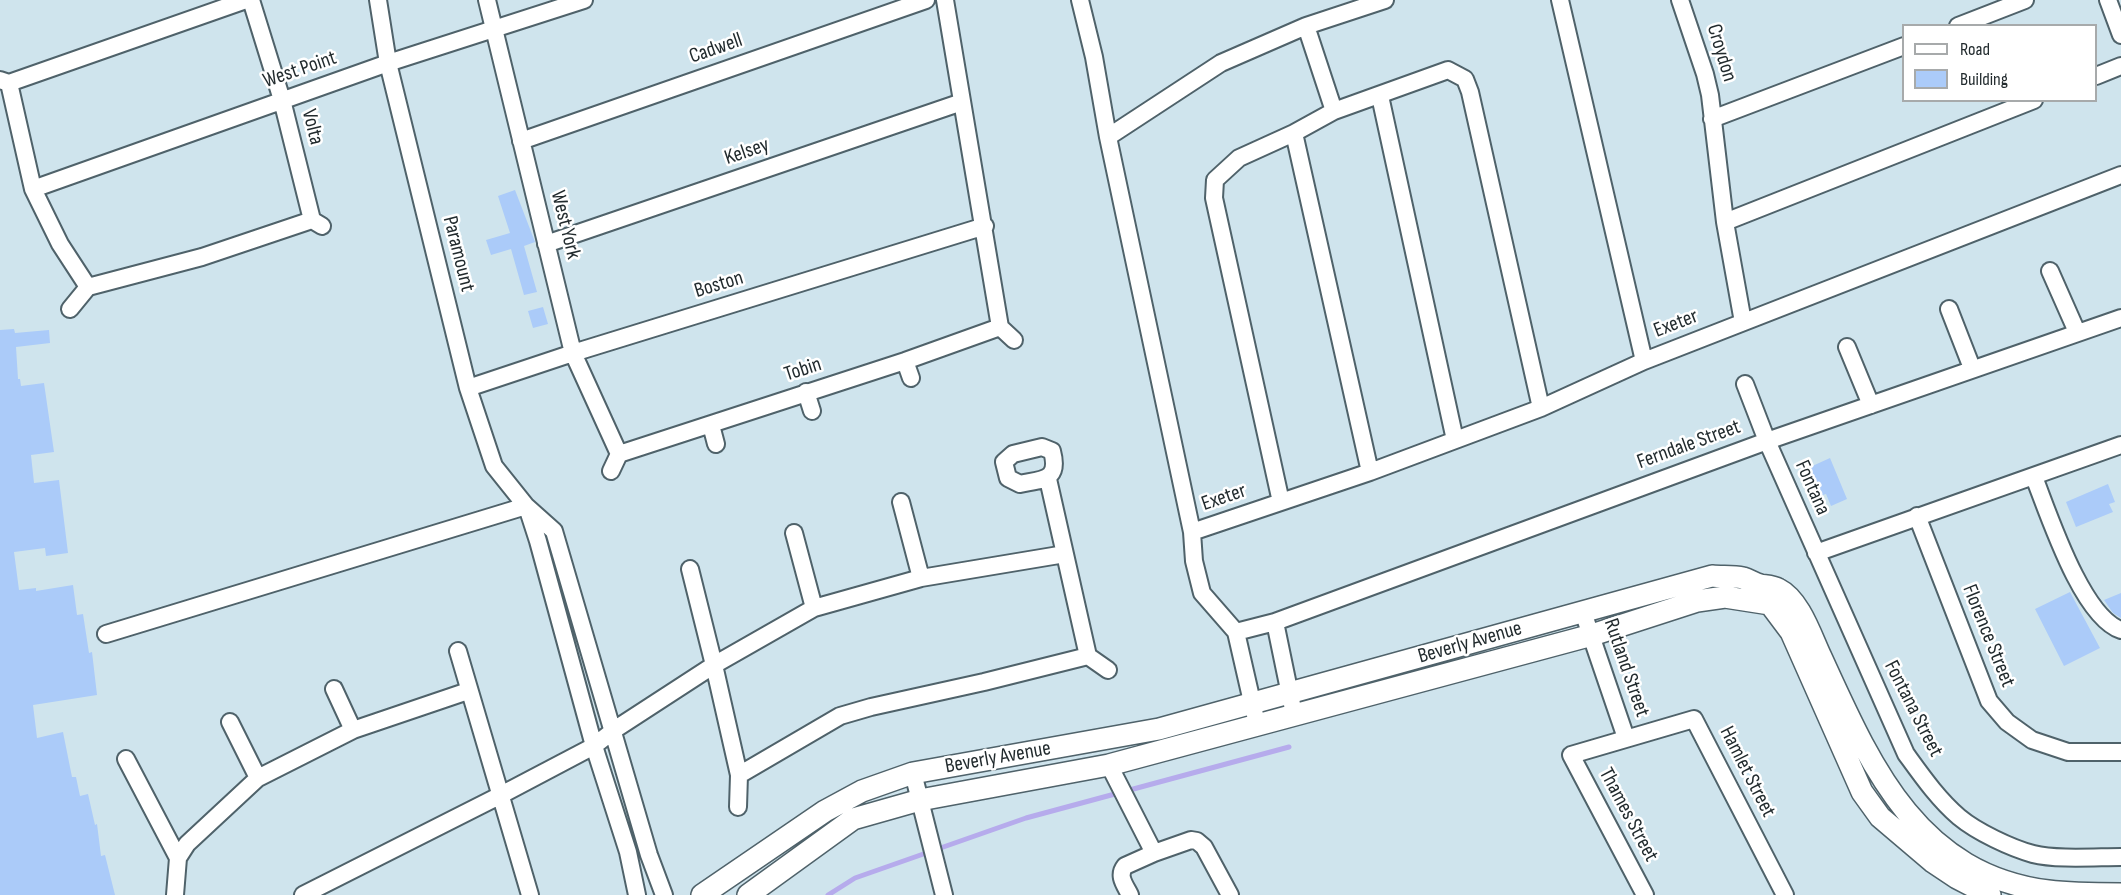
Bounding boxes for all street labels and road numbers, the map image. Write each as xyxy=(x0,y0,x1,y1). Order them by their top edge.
street label: Croydon xyxy=(1700,21,1742,85)
street label: Cadwell xyxy=(686,28,746,70)
street label: West Point xyxy=(260,46,340,94)
street label: Volta xyxy=(295,107,329,147)
street label: Kelsey xyxy=(721,133,773,171)
street label: West York xyxy=(544,188,586,262)
street label: Paramount xyxy=(436,214,480,294)
street label: Boston xyxy=(692,266,746,304)
street label: Exeter xyxy=(1650,304,1702,344)
street label: Tobin xyxy=(781,352,825,388)
street label: Ferndale Street xyxy=(1634,415,1744,475)
street label: Fontana xyxy=(1789,457,1835,519)
street label: Exeter xyxy=(1199,479,1249,517)
street label: Florence Street xyxy=(1956,581,2020,691)
street label: Beverly Avenue xyxy=(1415,616,1525,670)
street label: Rutland Street xyxy=(1597,616,1655,720)
street label: Fontana Street xyxy=(1878,657,1948,761)
street label: Hamlet Street xyxy=(1713,722,1781,822)
street label: Beverly Avenue xyxy=(943,736,1053,780)
street label: Thames Street xyxy=(1593,764,1663,866)

